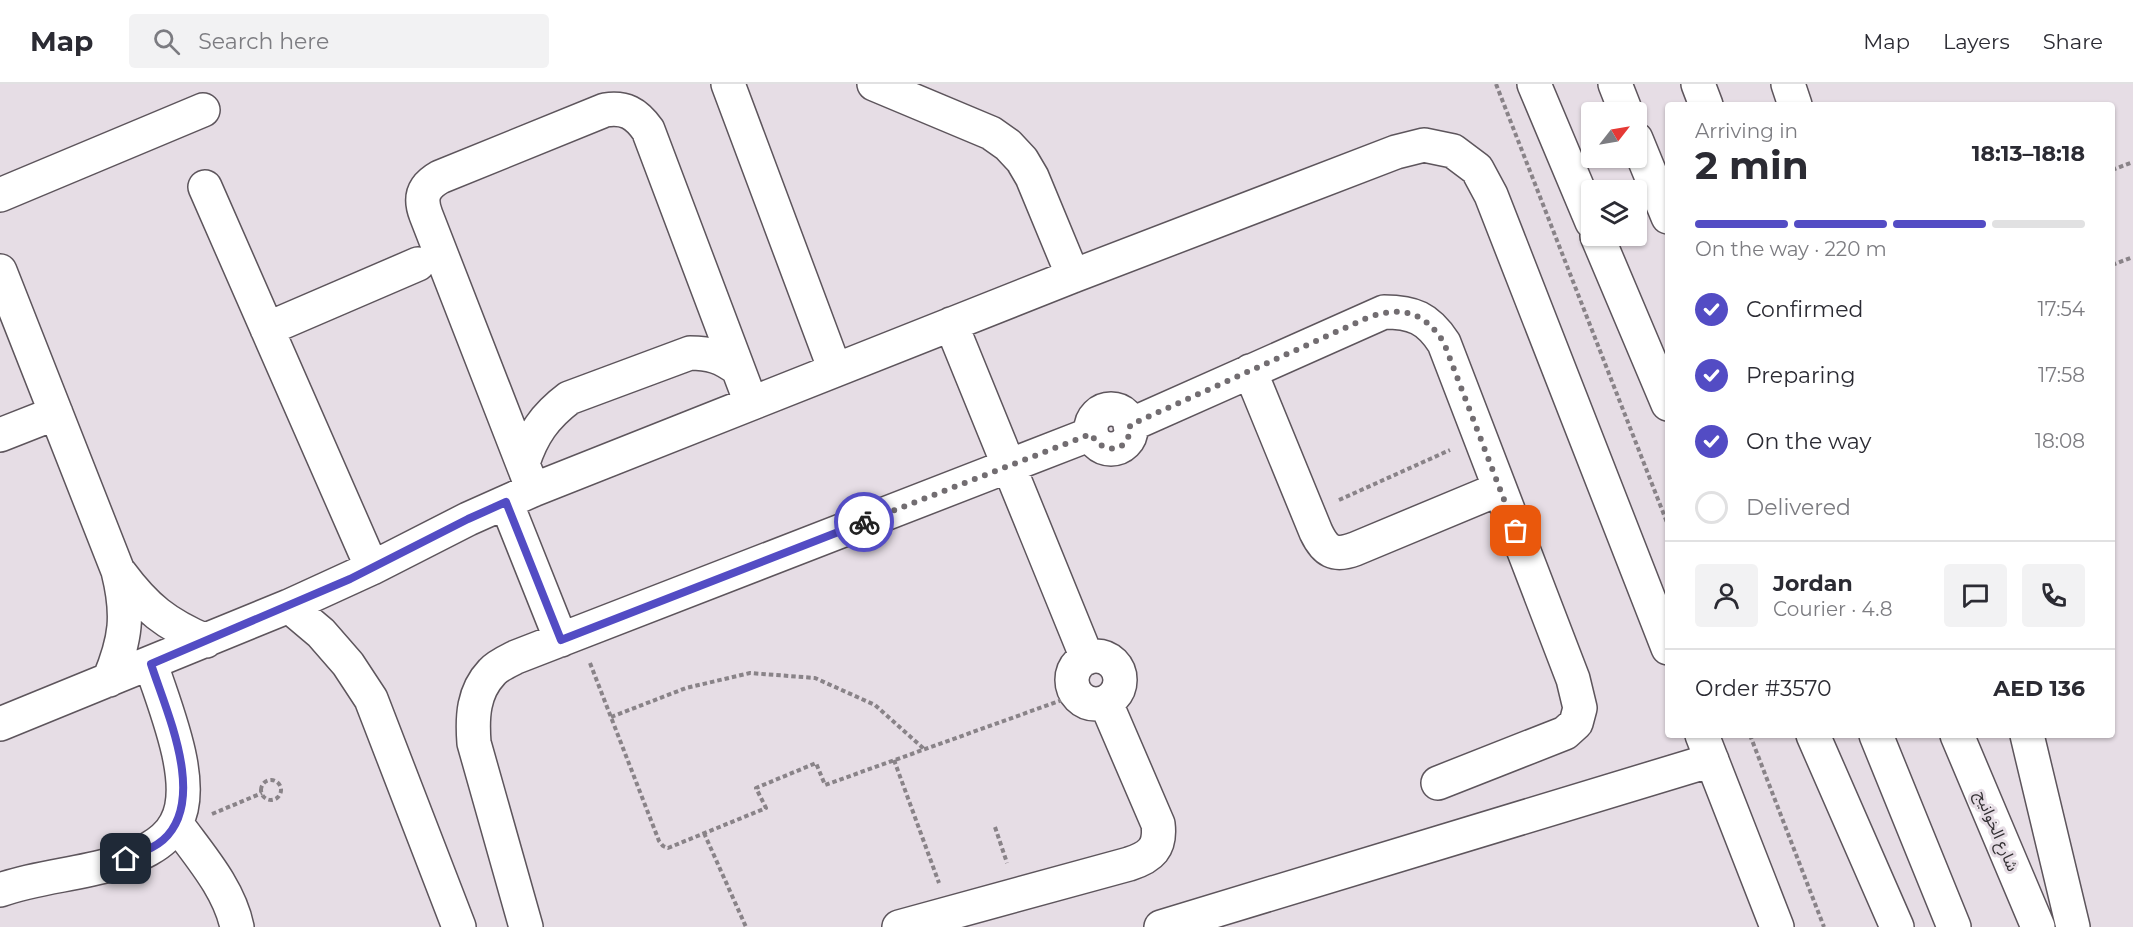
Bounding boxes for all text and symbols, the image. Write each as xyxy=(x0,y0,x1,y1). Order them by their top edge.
search box xyxy=(129,14,549,68)
text: Map xyxy=(30,24,93,58)
icon: search xyxy=(150,25,183,58)
text: Search here xyxy=(198,28,329,55)
text: Map xyxy=(1863,29,1910,54)
text: Layers xyxy=(1943,29,2010,54)
text: Share xyxy=(2043,29,2103,54)
north arrow xyxy=(1581,102,1647,168)
map controls xyxy=(1581,102,1647,246)
text: Arriving in xyxy=(1695,119,1798,143)
text: 18:13–18:18 xyxy=(1972,140,2085,167)
text: 2 min xyxy=(1695,141,1809,189)
button: layers xyxy=(1581,180,1647,246)
text: On the way · 220 m xyxy=(1695,237,1887,261)
icon: check xyxy=(1695,293,1728,326)
text: Confirmed xyxy=(1746,296,1863,323)
text: 17:54 xyxy=(2038,297,2085,321)
icon: check xyxy=(1695,359,1728,392)
text: Preparing xyxy=(1746,362,1855,389)
text: 17:58 xyxy=(2038,363,2085,387)
icon: check xyxy=(1695,425,1728,458)
text: On the way xyxy=(1746,428,1871,455)
text: 18:08 xyxy=(2035,429,2085,453)
courier xyxy=(834,492,894,552)
text: Delivered xyxy=(1746,494,1851,521)
pin xyxy=(1490,505,1541,556)
icon: bike xyxy=(848,506,881,539)
icon: bag xyxy=(1499,514,1532,547)
button: person xyxy=(1695,564,1758,627)
button: chat xyxy=(1944,564,2007,627)
button: phone xyxy=(2022,564,2085,627)
text: Jordan xyxy=(1773,570,1853,597)
text: Courier · 4.8 xyxy=(1773,597,1892,621)
text: Order #3570 xyxy=(1695,675,1832,702)
text: AED 136 xyxy=(1993,675,2085,702)
street label: شارع الخوانيج xyxy=(1969,788,2022,875)
pin xyxy=(100,833,151,884)
icon: home xyxy=(109,842,142,875)

